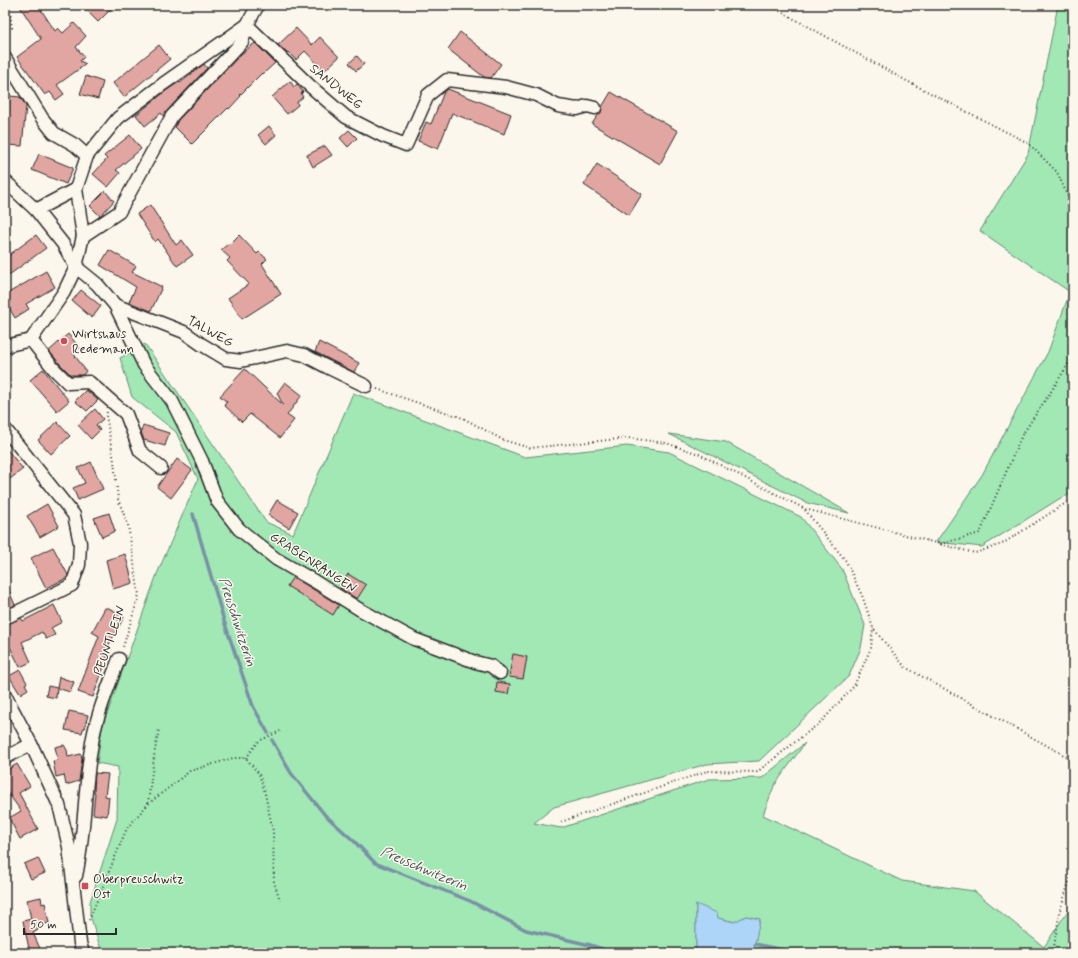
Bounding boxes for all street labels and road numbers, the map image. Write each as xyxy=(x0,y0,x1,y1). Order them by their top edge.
street label: SANDWEG xyxy=(306,60,366,114)
street label: TALWEG xyxy=(184,312,236,352)
street label: GRABENRANGEN xyxy=(266,529,360,597)
street label: PEUNTLEIN xyxy=(90,604,130,678)

